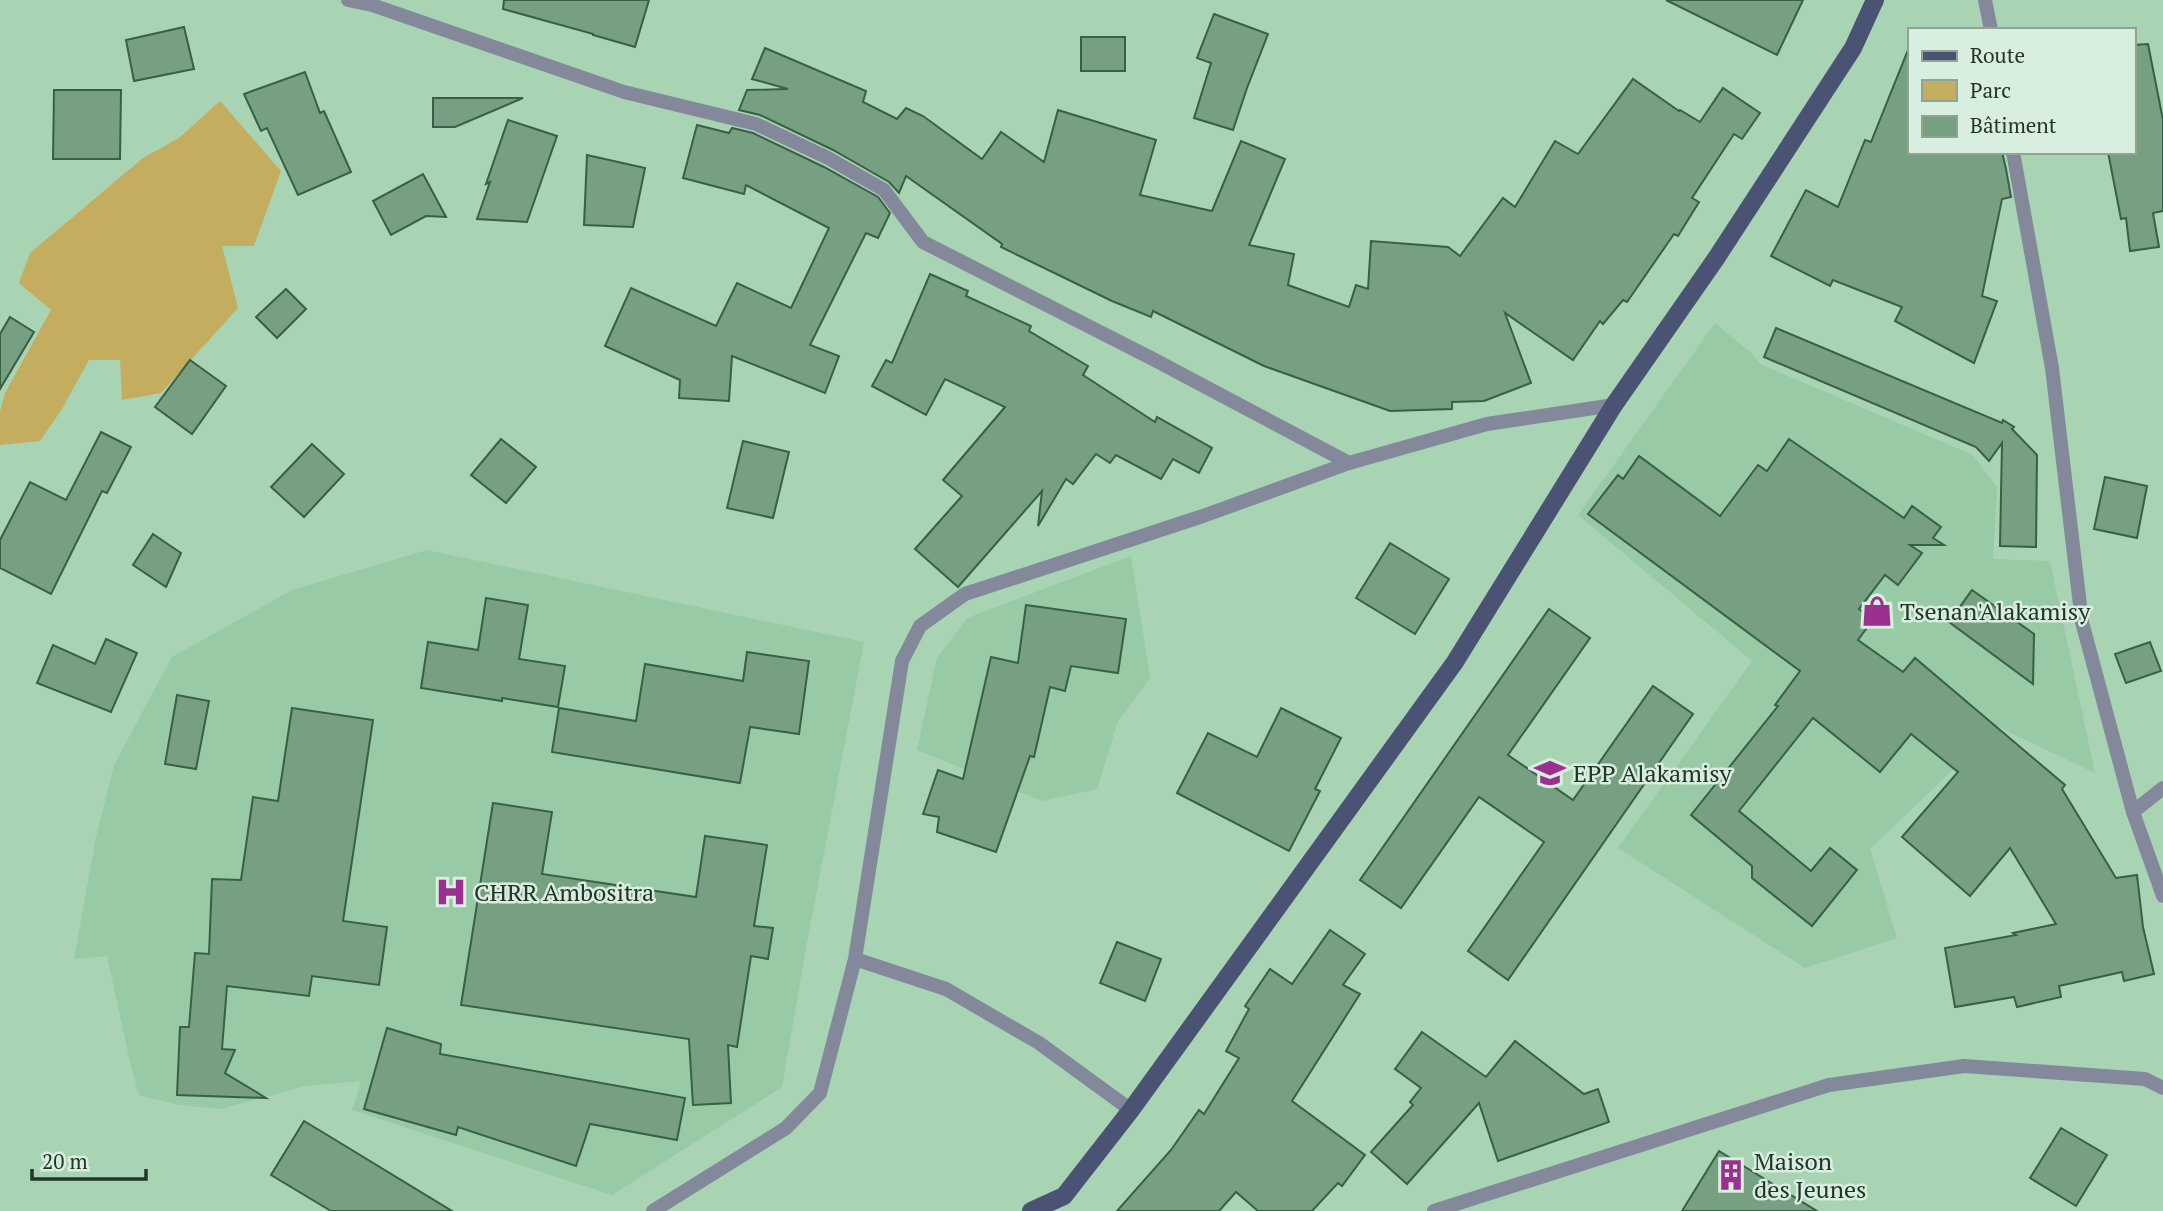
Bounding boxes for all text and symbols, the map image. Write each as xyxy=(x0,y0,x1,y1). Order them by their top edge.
legend xyxy=(1908,28,2135,154)
text: Route xyxy=(1970,41,2025,69)
text: Parc xyxy=(1970,76,2011,104)
text: Bâtiment xyxy=(1970,111,2057,139)
shop icon: Tsenan'Alakamisy xyxy=(1860,594,1894,628)
place label: Tsenan'Alakamisy xyxy=(1900,595,2091,627)
school or university icon: EPP Alakamisy xyxy=(1533,756,1567,790)
place label: EPP Alakamisy xyxy=(1573,757,1733,789)
hospital icon: CHRR Ambositra xyxy=(434,875,468,909)
place label: CHRR Ambositra xyxy=(474,876,654,908)
scale bar xyxy=(32,1138,145,1182)
place label: Maison des Jeunes xyxy=(1754,1145,1866,1205)
text: 20 m xyxy=(42,1147,88,1175)
building icon: Maison des Jeunes xyxy=(1714,1158,1748,1192)

